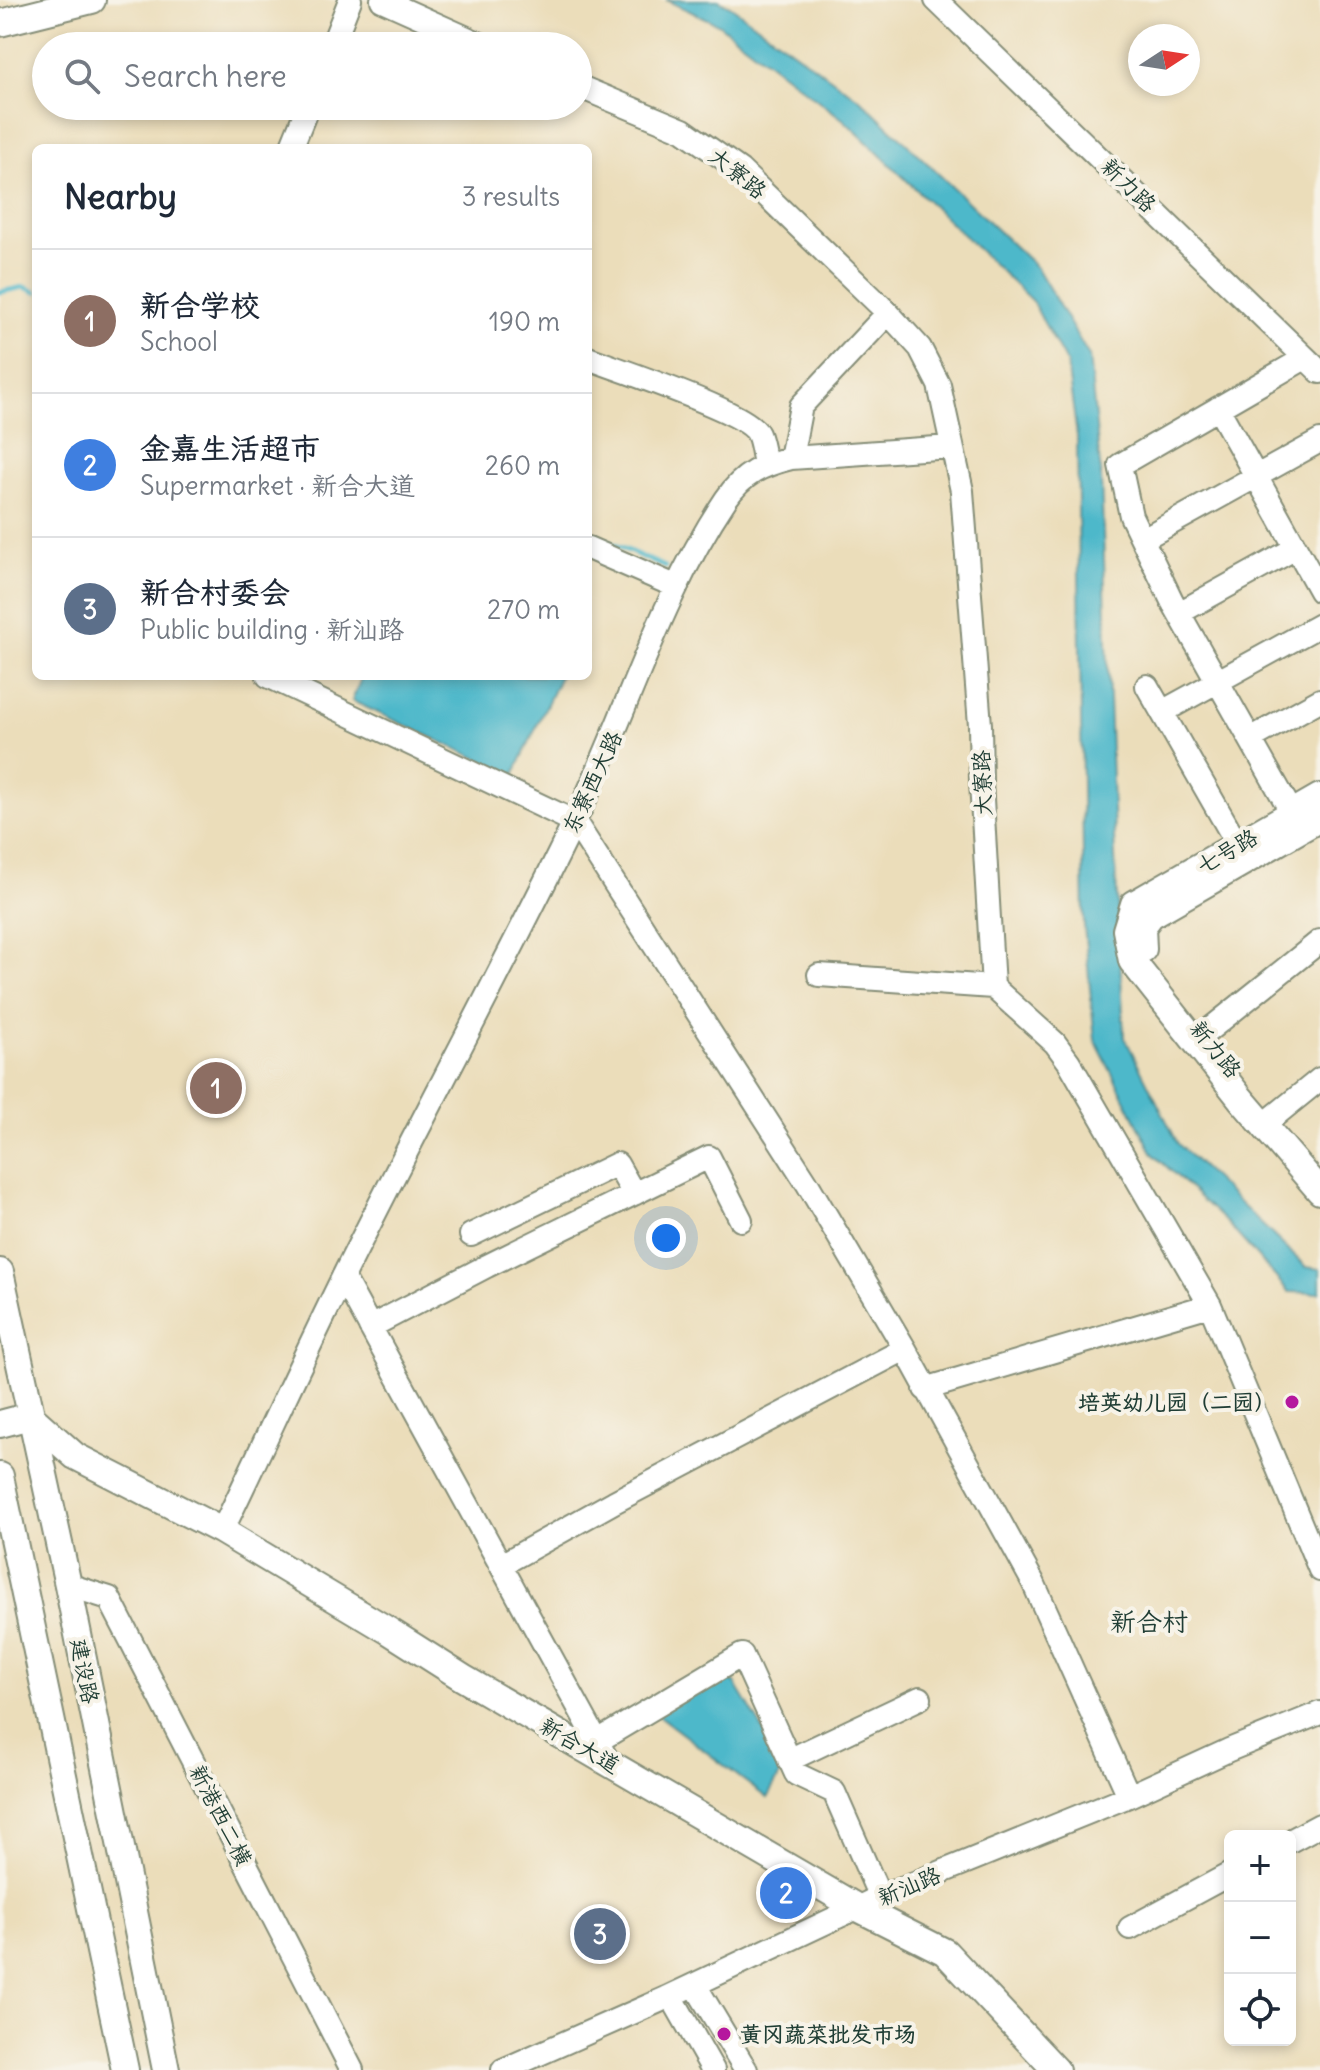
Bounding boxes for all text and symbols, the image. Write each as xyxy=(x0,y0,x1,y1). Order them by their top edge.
north arrow xyxy=(1128,24,1200,96)
search box xyxy=(32,32,592,120)
icon: search xyxy=(60,54,104,98)
text: Search here xyxy=(124,57,287,95)
street label: 大寮路 xyxy=(704,141,772,205)
street label: 新力路 xyxy=(1096,152,1162,218)
text: Nearby xyxy=(64,175,177,218)
text: 3 results xyxy=(462,180,560,213)
text: 新合学校 xyxy=(140,286,260,324)
text: 1 xyxy=(85,305,95,338)
text: 190 m xyxy=(489,305,560,338)
text: School xyxy=(140,325,218,358)
text: 金嘉生活超市 xyxy=(140,429,320,467)
text: 2 xyxy=(83,449,97,482)
text: 260 m xyxy=(485,449,560,482)
text: Supermarket · 新合大道 xyxy=(140,469,415,502)
text: 新合村委会 xyxy=(140,573,290,611)
text: 3 xyxy=(83,593,97,626)
text: 270 m xyxy=(487,593,560,626)
text: Public building · 新汕路 xyxy=(140,613,404,646)
street label: 东寮西大路 xyxy=(556,726,628,838)
street label: 大寮路 xyxy=(967,750,997,816)
street label: 七号路 xyxy=(1191,822,1263,880)
street label: 新力路 xyxy=(1184,1015,1248,1083)
pin: 1 xyxy=(190,1058,242,1118)
your location xyxy=(646,1218,686,1258)
place label: 培英幼儿园（二园） xyxy=(1078,1388,1276,1416)
marker: 培英幼儿园（二园） xyxy=(1283,1393,1301,1411)
district label: 新合村 xyxy=(1110,1605,1188,1638)
street label: 建设路 xyxy=(65,1636,105,1706)
street label: 新合大道 xyxy=(535,1711,625,1779)
street label: 新港西二横 xyxy=(184,1760,258,1870)
map controls xyxy=(1224,1830,1296,2046)
button: + xyxy=(1224,1830,1296,1902)
street label: 新汕路 xyxy=(873,1860,945,1912)
pin: 2 xyxy=(760,1863,812,1923)
button: − xyxy=(1224,1902,1296,1974)
pin: 3 xyxy=(574,1904,626,1964)
button: locate xyxy=(1224,1974,1296,2046)
place label: 黄冈蔬菜批发市场 xyxy=(740,2020,916,2048)
marker: 黄冈蔬菜批发市场 xyxy=(715,2025,733,2043)

